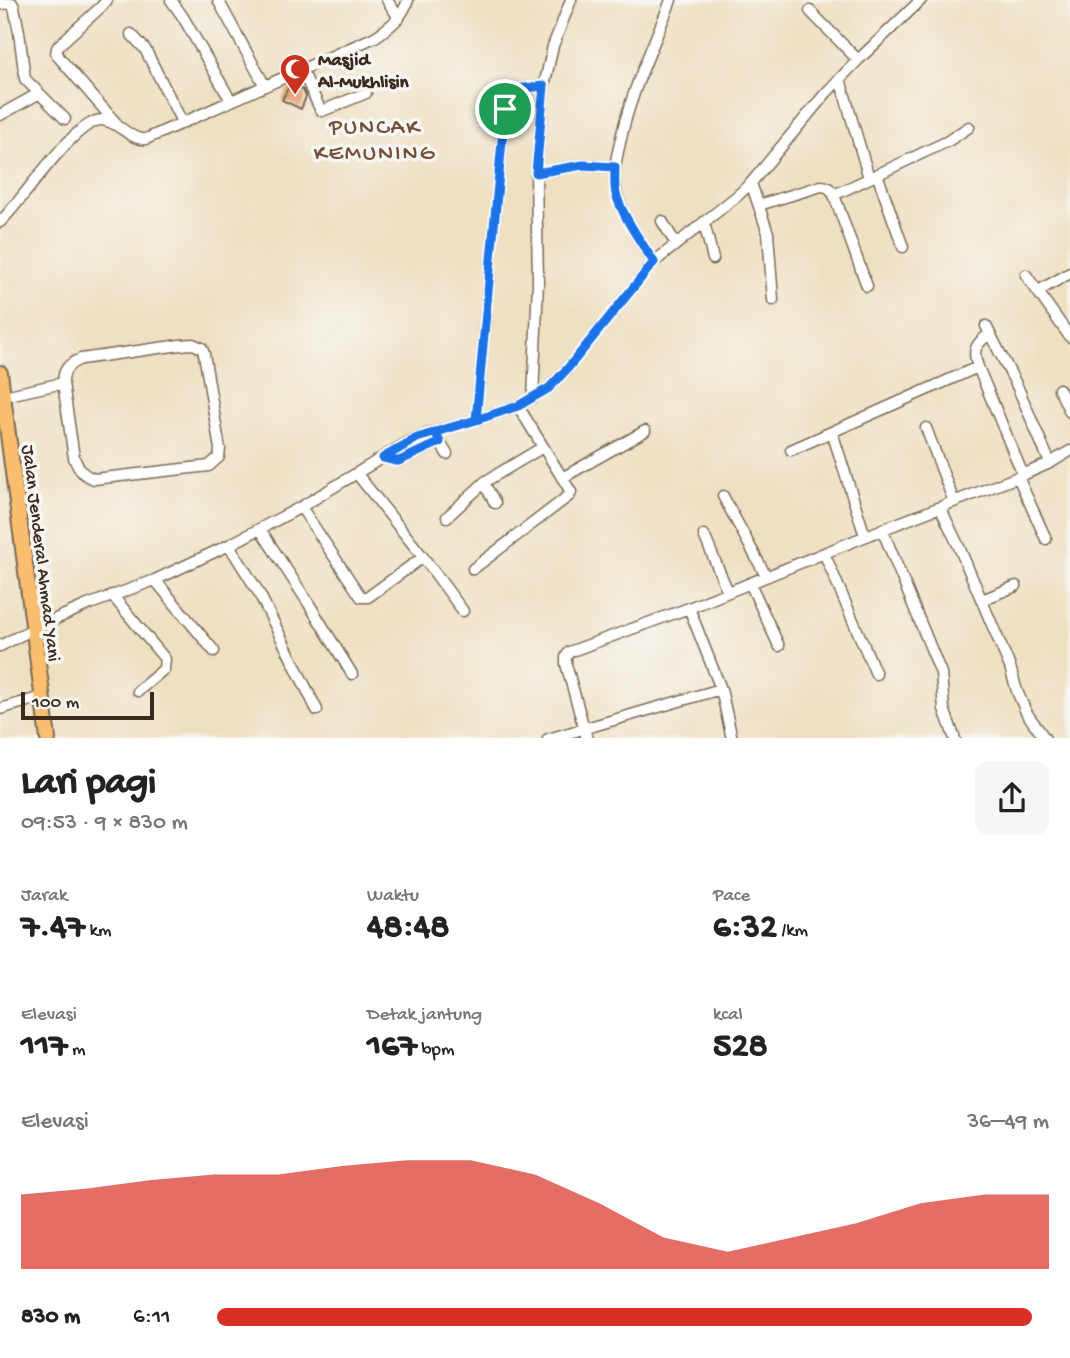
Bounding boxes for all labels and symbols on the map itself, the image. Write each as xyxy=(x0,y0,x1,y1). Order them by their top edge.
place label: Masjid Al-Mukhlisin xyxy=(317,50,410,95)
mosque icon: Masjid Al-Mukhlisin xyxy=(278,52,312,96)
pin xyxy=(475,79,535,139)
district label: PUNCAK KEMUNING xyxy=(314,115,436,168)
street label: Jalan Jenderal Ahmad Yani xyxy=(15,444,64,663)
scale bar xyxy=(21,690,154,721)

